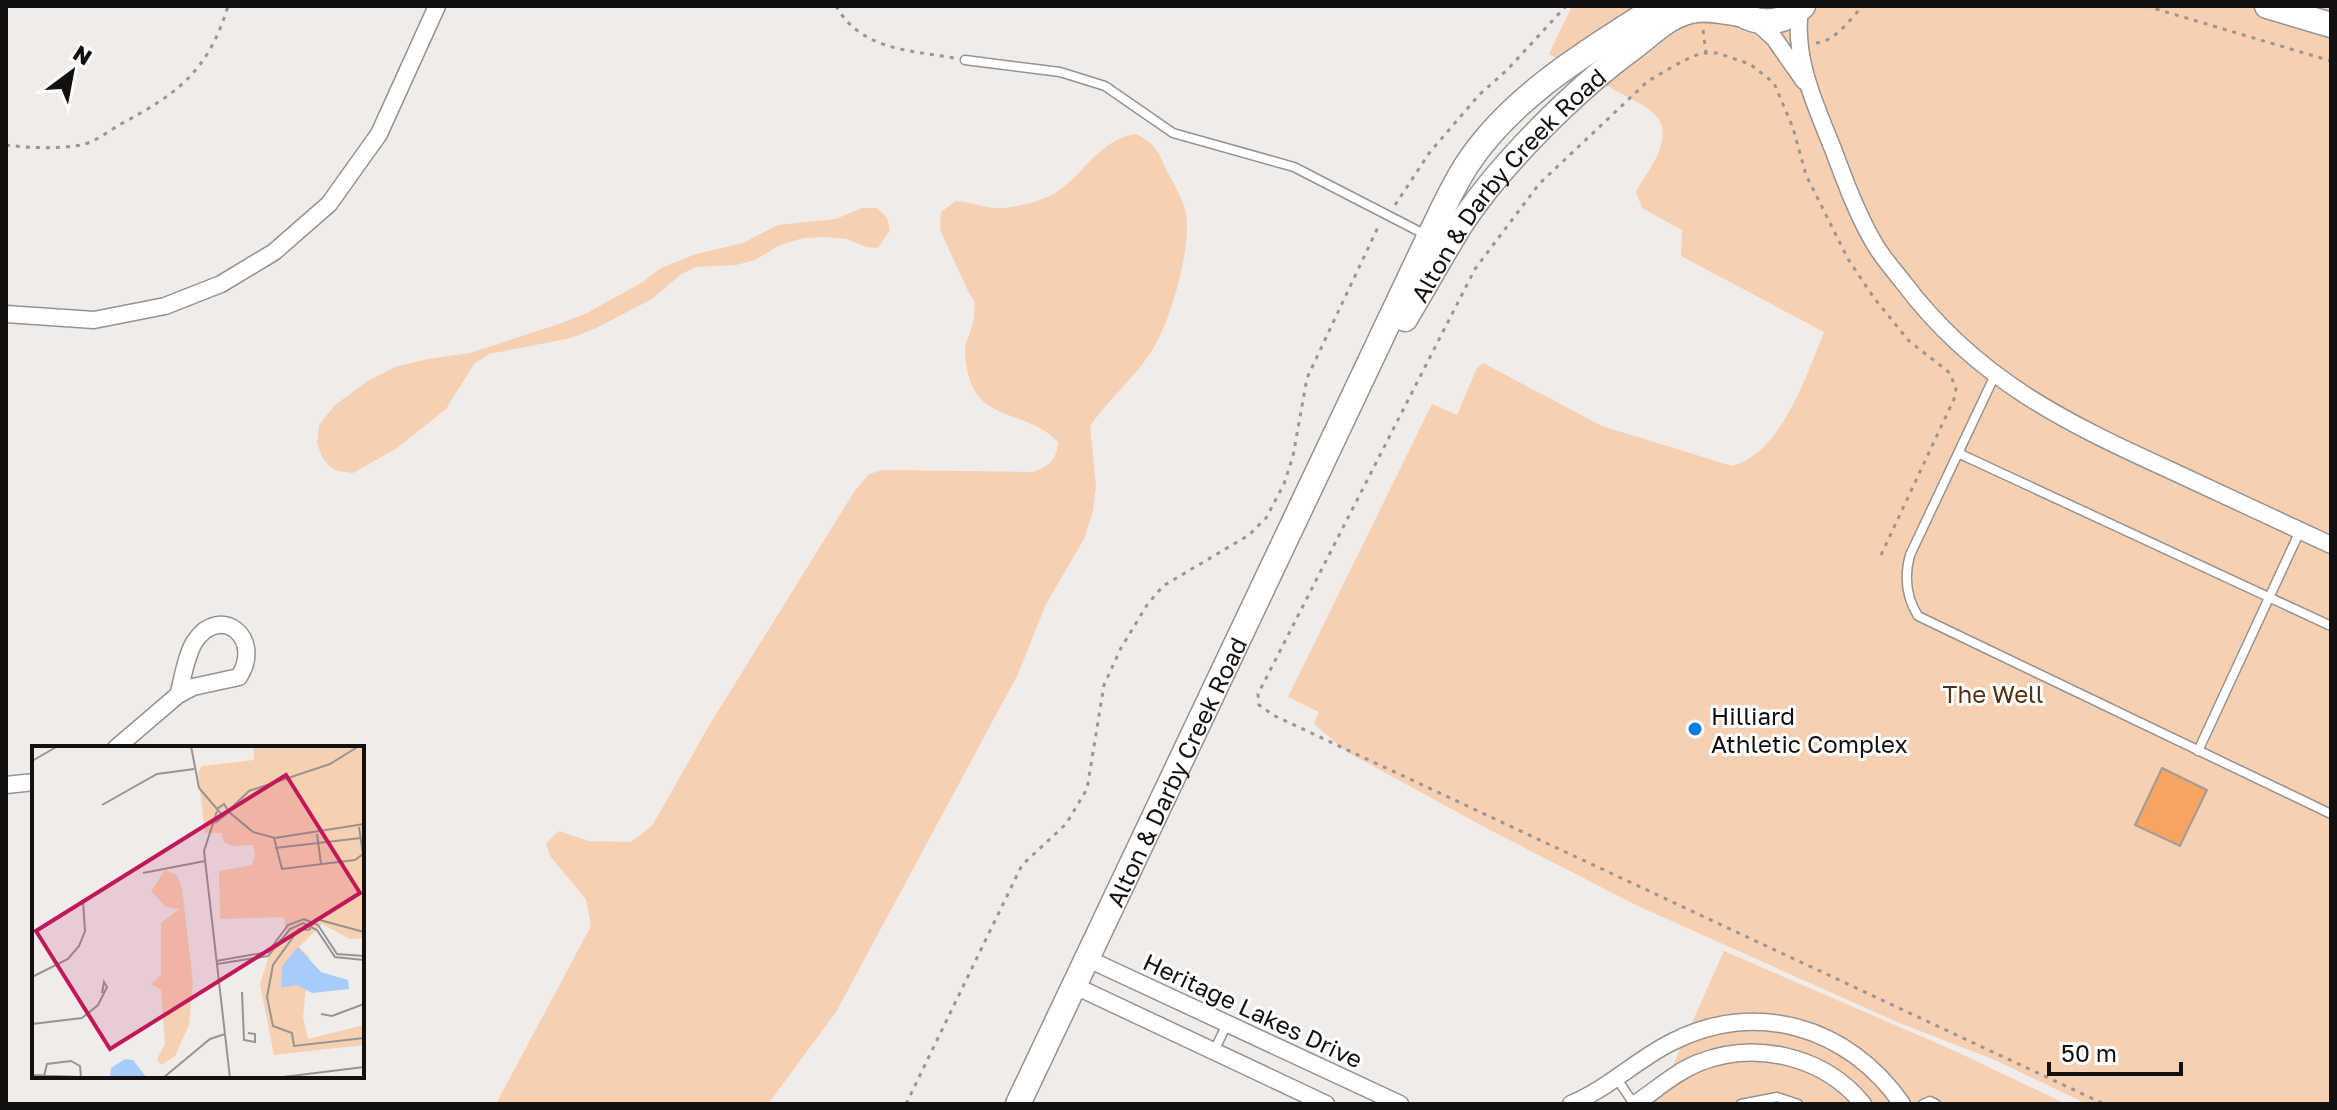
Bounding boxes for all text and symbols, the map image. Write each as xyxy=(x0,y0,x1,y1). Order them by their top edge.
north arrow xyxy=(32,32,112,112)
text: N xyxy=(69,39,97,70)
street label: Alton & Darby Creek Road xyxy=(1404,61,1611,307)
street label: Alton & Darby Creek Road xyxy=(1099,632,1252,911)
park label: The Well xyxy=(1943,679,2043,708)
place label: Hilliard Athletic Complex xyxy=(1711,701,1908,758)
marker: Hilliard Athletic Complex xyxy=(1686,720,1704,738)
inset map xyxy=(32,746,364,1078)
street label: Heritage Lakes Drive xyxy=(1139,946,1367,1074)
scale bar xyxy=(2049,1026,2181,1076)
text: 50 m xyxy=(2061,1038,2117,1067)

